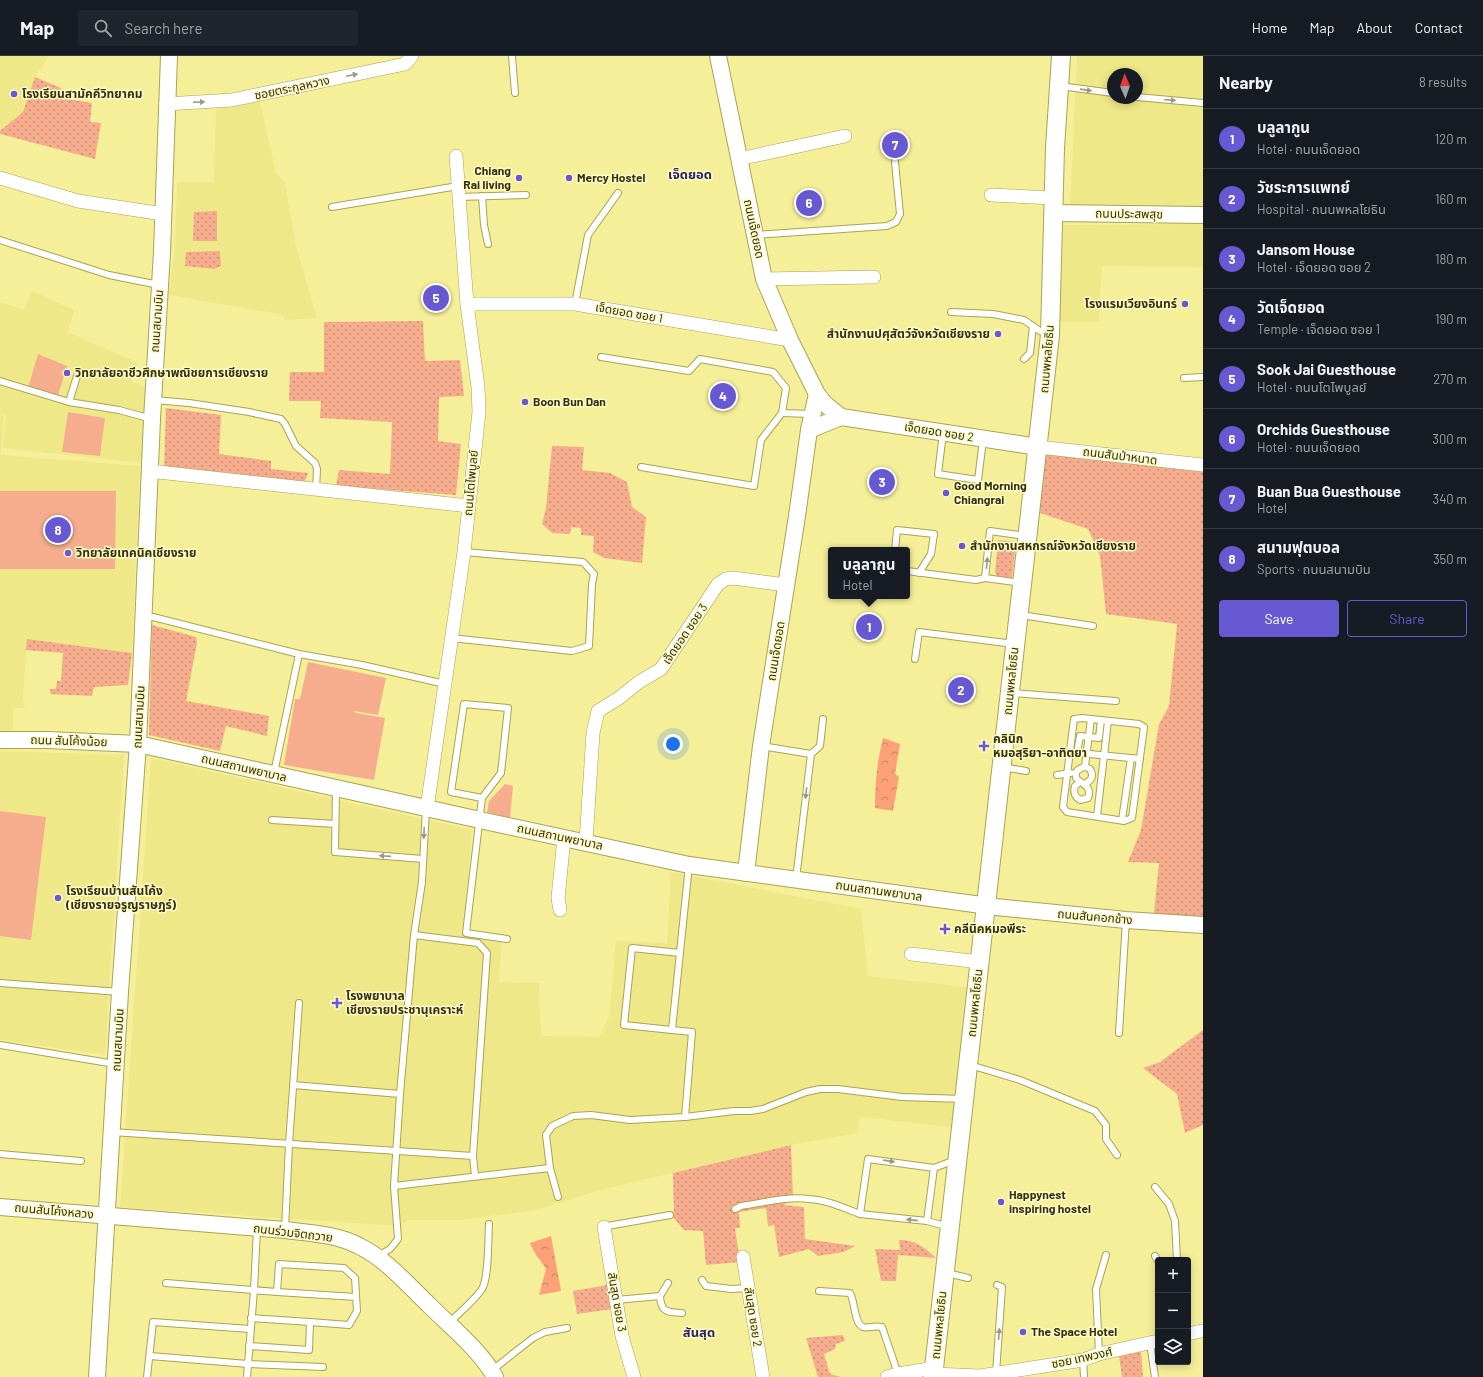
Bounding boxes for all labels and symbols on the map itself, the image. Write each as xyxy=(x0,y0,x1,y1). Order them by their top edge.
north arrow xyxy=(1107,68,1143,104)
street label: ซอยตระกูลหวาง xyxy=(253,72,331,103)
one-way arrow xyxy=(346,72,359,78)
place label: โรงเรียนสามัคคีวิทยาคม xyxy=(22,86,142,100)
one-way arrow xyxy=(1080,87,1092,93)
marker: โรงเรียนสามัคคีวิทยาคม xyxy=(9,89,19,99)
one-way arrow xyxy=(1164,96,1176,103)
one-way arrow xyxy=(193,99,206,105)
pin: 7 xyxy=(882,130,908,160)
place label: Chiang Rai living xyxy=(463,163,511,191)
district label: เจ็ดยอด xyxy=(668,166,712,182)
place label: Mercy Hostel xyxy=(577,170,646,184)
marker: Chiang Rai living xyxy=(514,173,524,183)
marker: Mercy Hostel xyxy=(564,173,574,183)
pin: 6 xyxy=(796,188,822,218)
street label: ถนนเจ็ดยอด xyxy=(742,198,768,260)
street label: ถนนประสพสุข xyxy=(1095,205,1163,222)
pin: 5 xyxy=(423,283,449,313)
street label: ถนนสนามบิน xyxy=(147,289,165,353)
place label: โรงแรมเวียงอินทร์ xyxy=(1085,296,1177,310)
street label: เจ็ดยอด ซอย 1 xyxy=(594,299,664,325)
marker: โรงแรมเวียงอินทร์ xyxy=(1180,299,1190,309)
street label: ถนนพหลโยธิน xyxy=(1036,324,1056,394)
place label: สำนักงานปศุสัตว์จังหวัดเชียงราย xyxy=(827,326,990,341)
marker: สำนักงานปศุสัตว์จังหวัดเชียงราย xyxy=(993,329,1003,339)
place label: วิทยาลัยอาชีวศึกษาพณิชยการเชียงราย xyxy=(74,365,268,379)
marker: วิทยาลัยอาชีวศึกษาพณิชยการเชียงราย xyxy=(62,368,72,378)
pin: 4 xyxy=(710,381,736,411)
place label: Boon Bun Dan xyxy=(533,394,606,408)
marker: Boon Bun Dan xyxy=(520,397,530,407)
street label: เจ็ดยอด ซอย 2 xyxy=(903,419,975,443)
street label: ถนนสันป่าหนาด xyxy=(1082,443,1158,467)
street label: ถนนโตไพบูลย์ xyxy=(460,449,481,517)
pin: 3 xyxy=(869,467,895,497)
place label: Good Morning Chiangrai xyxy=(954,478,1027,506)
marker: Good Morning Chiangrai xyxy=(941,488,951,498)
pin: 8 xyxy=(45,515,71,545)
place label: สำนักงานสหกรณ์จังหวัดเชียงราย xyxy=(970,538,1136,552)
marker: สำนักงานสหกรณ์จังหวัดเชียงราย xyxy=(957,541,967,551)
place label: วิทยาลัยเทคนิคเชียงราย xyxy=(75,545,196,559)
marker: วิทยาลัยเทคนิคเชียงราย xyxy=(63,548,73,558)
one-way arrow xyxy=(984,557,990,569)
street label: เจ็ดยอด ซอย 3 xyxy=(659,600,710,666)
pin: 1 xyxy=(856,612,882,642)
street label: ถนนเจ็ดยอด xyxy=(763,620,787,682)
street label: ถนนพหลโยธิน xyxy=(999,646,1021,716)
pin: 2 xyxy=(948,675,974,705)
street label: ถนนสนามบิน xyxy=(129,685,147,749)
place label: คลินิก หมอสุริยา-อาทิตยา xyxy=(993,731,1087,760)
street label: ถนน สันโค้งน้อย xyxy=(30,732,108,748)
your location xyxy=(663,734,683,754)
marker: คลินิก หมอสุริยา-อาทิตยา xyxy=(978,740,990,752)
street label: ถนนสถานพยาบาล xyxy=(200,750,288,784)
one-way arrow xyxy=(803,787,809,799)
street label: ถนนสถานพยาบาล xyxy=(516,820,604,852)
one-way arrow xyxy=(421,827,428,839)
one-way arrow xyxy=(378,852,391,859)
street label: ถนนสถานพยาบาล xyxy=(835,877,923,903)
place label: โรงเรียนบ้านสันโค้ง (เชียงรายจรูญราษฎร์) xyxy=(65,883,177,913)
marker: โรงเรียนบ้านสันโค้ง (เชียงรายจรูญราษฎร์) xyxy=(53,893,63,903)
street label: ถนนสันคอกช้าง xyxy=(1057,906,1133,926)
place label: คลีนิคหมอพีระ xyxy=(954,921,1026,935)
marker: คลีนิคหมอพีระ xyxy=(939,923,951,935)
street label: ถนนพหลโยธิน xyxy=(963,968,985,1038)
place label: โรงพยาบาล เชียงรายประชานุเคราะห์ xyxy=(346,988,463,1017)
marker: โรงพยาบาล เชียงรายประชานุเคราะห์ xyxy=(331,997,343,1009)
street label: ถนนสนามบิน xyxy=(108,1008,126,1072)
one-way arrow xyxy=(883,1158,895,1165)
place label: Happynest inspiring hostel xyxy=(1009,1187,1091,1215)
marker: Happynest inspiring hostel xyxy=(996,1197,1006,1207)
street label: ถนนสันโค้งหลวง xyxy=(14,1200,94,1220)
one-way arrow xyxy=(906,1217,918,1223)
street label: ถนนร่วมจิตถวาย xyxy=(252,1220,334,1244)
street label: สันสุด ซอย 3 xyxy=(605,1271,630,1333)
street label: สันสุด ซอย 2 xyxy=(741,1286,766,1348)
street label: ถนนพหลโยธิน xyxy=(927,1290,949,1360)
district label: สันสุด xyxy=(683,1324,715,1340)
place label: The Space Hotel xyxy=(1031,1324,1117,1338)
marker: The Space Hotel xyxy=(1018,1327,1028,1337)
one-way arrow xyxy=(995,1328,1002,1340)
street label: ซอย เทพวงศ์ xyxy=(1050,1344,1114,1370)

